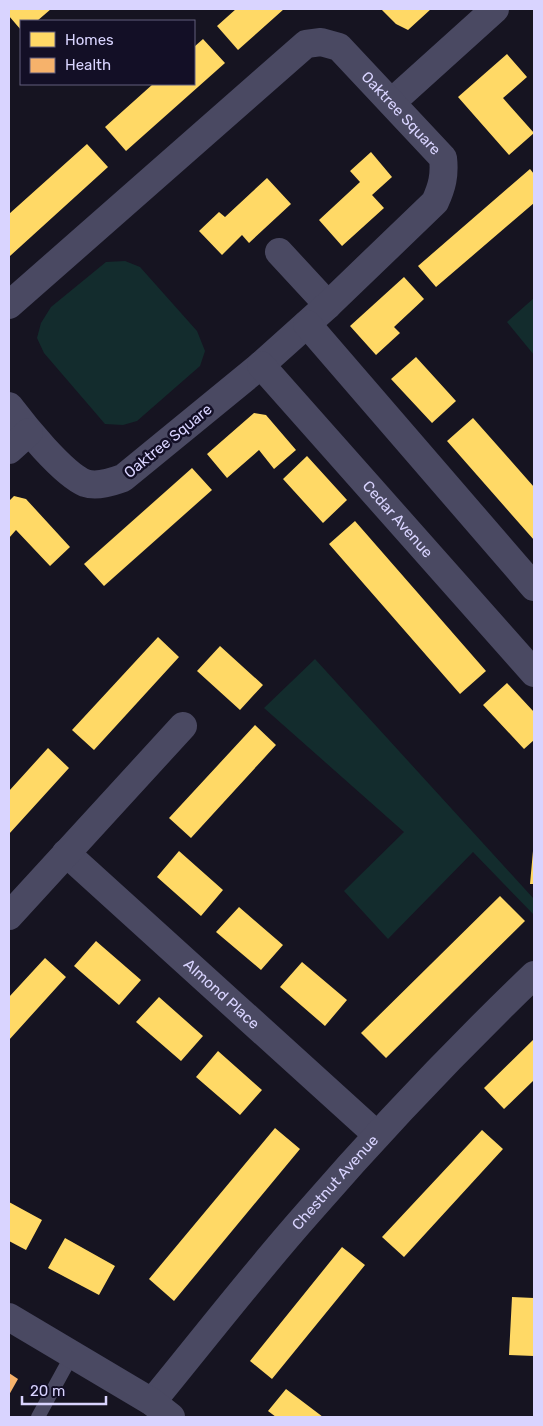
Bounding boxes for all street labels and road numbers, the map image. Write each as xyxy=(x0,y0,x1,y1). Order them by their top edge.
street label: Oaktree Square xyxy=(358,68,444,159)
street label: Oaktree Square xyxy=(121,400,215,482)
street label: Cedar Avenue xyxy=(359,477,437,561)
street label: Almond Place xyxy=(180,955,263,1033)
street label: Chestnut Avenue xyxy=(288,1131,382,1234)

